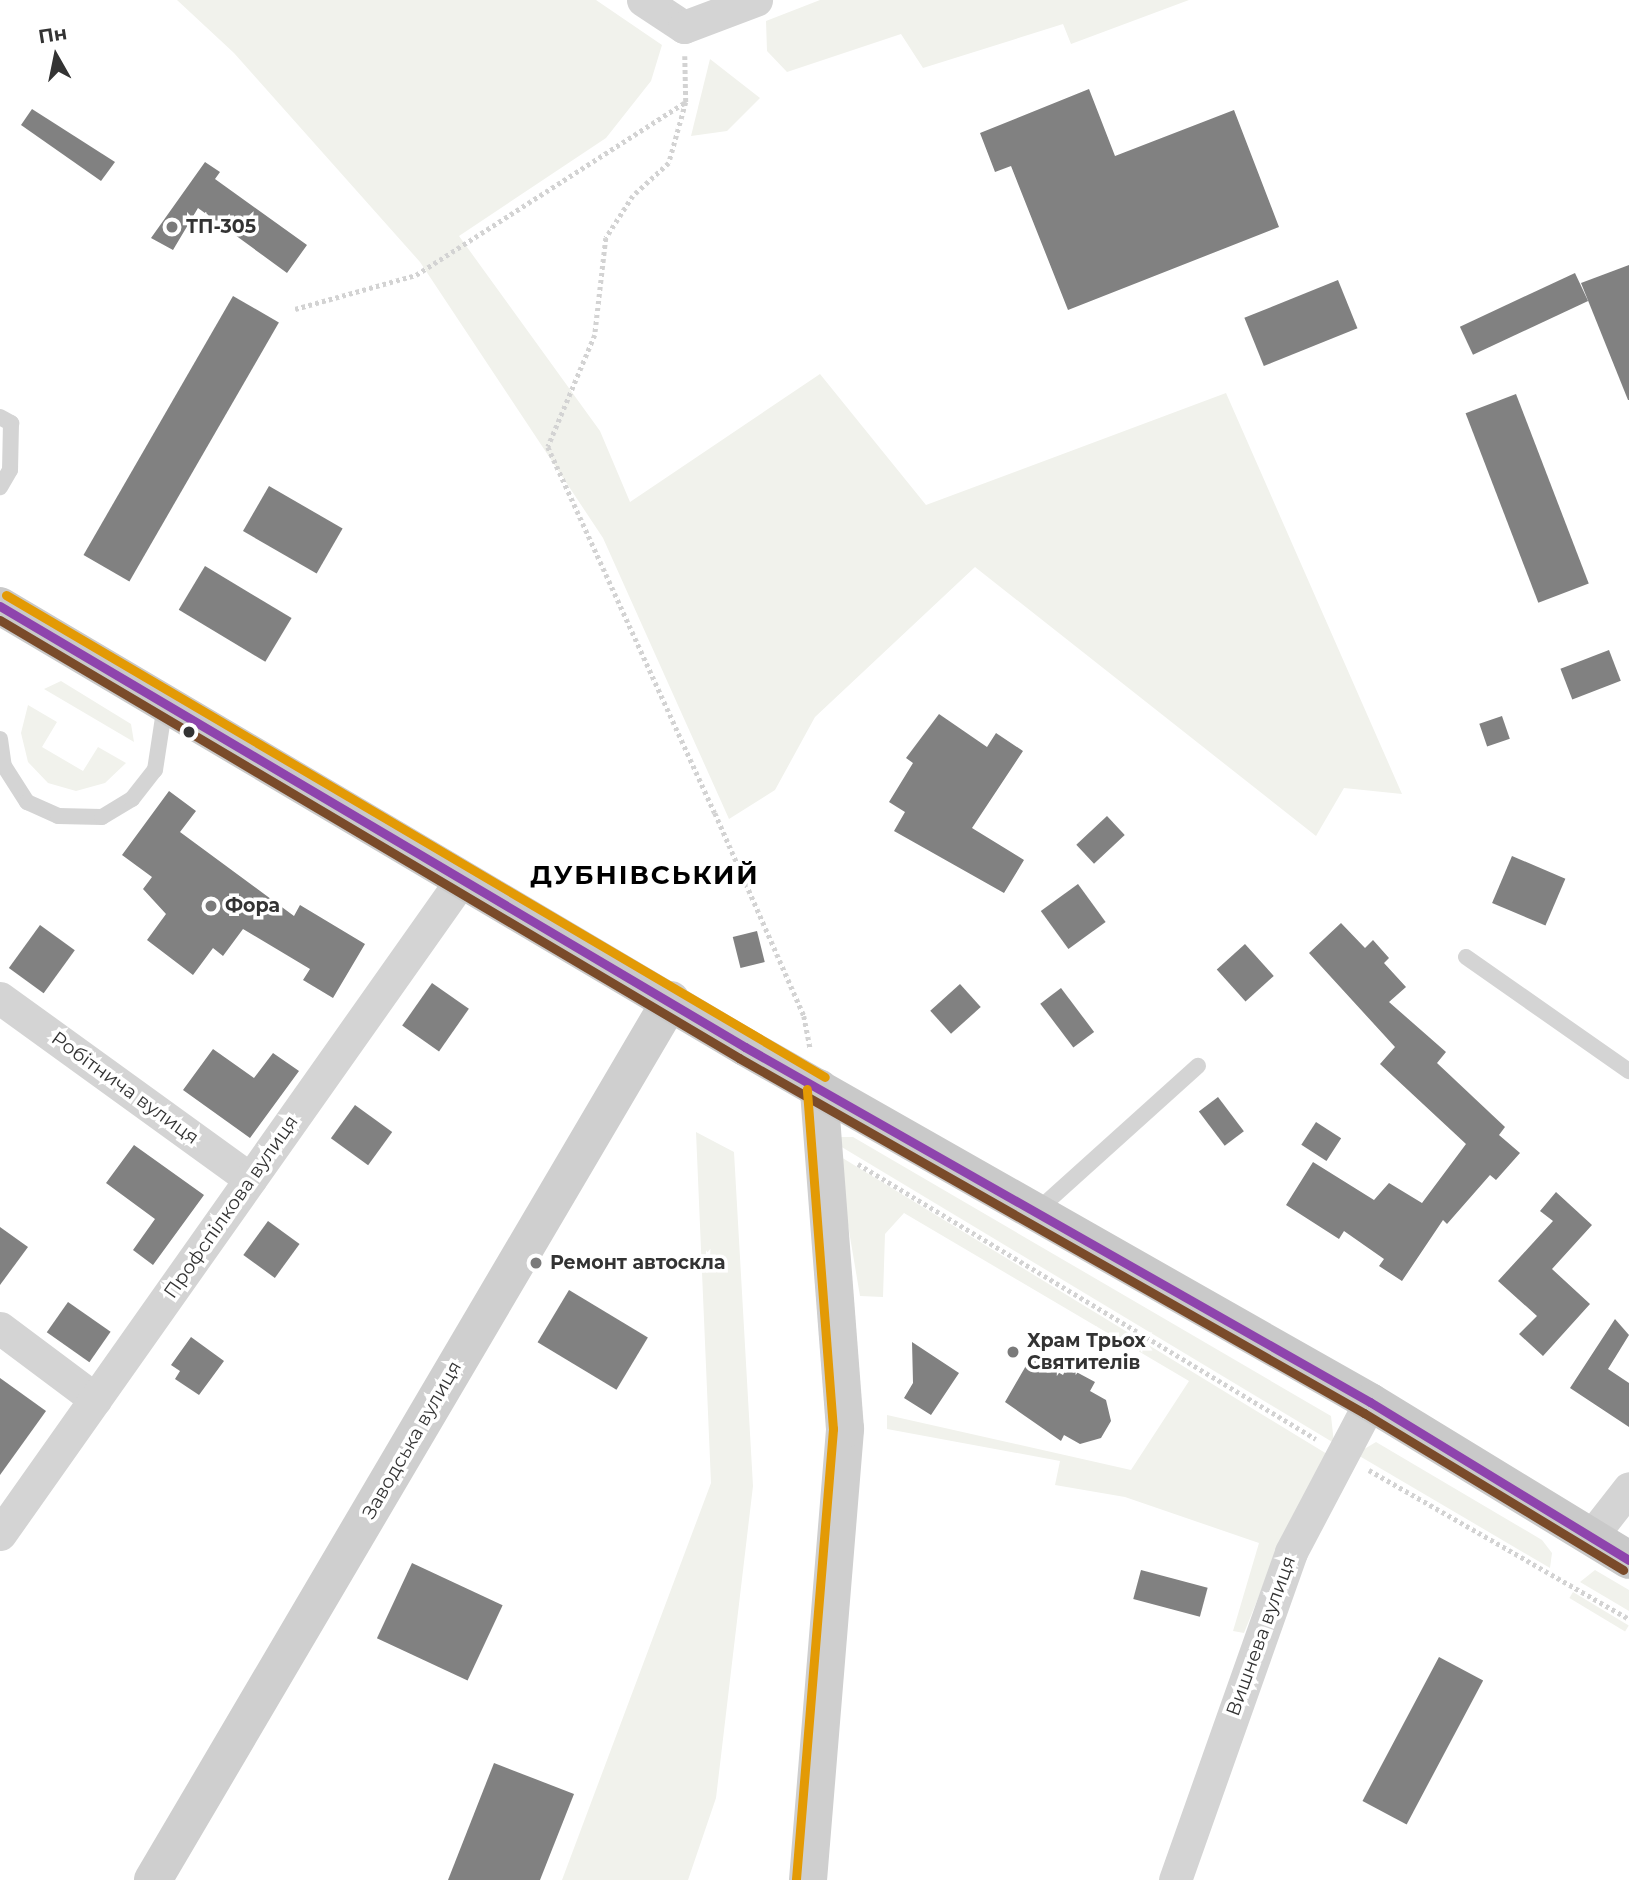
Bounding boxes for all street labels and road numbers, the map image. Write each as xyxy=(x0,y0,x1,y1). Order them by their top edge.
street label: Робітнича вулиця xyxy=(47,1027,203,1149)
street label: Профспілкова вулиця xyxy=(159,1111,303,1303)
street label: Заводська вулиця xyxy=(358,1357,466,1523)
street label: Вишнева вулиця xyxy=(1221,1553,1301,1719)

